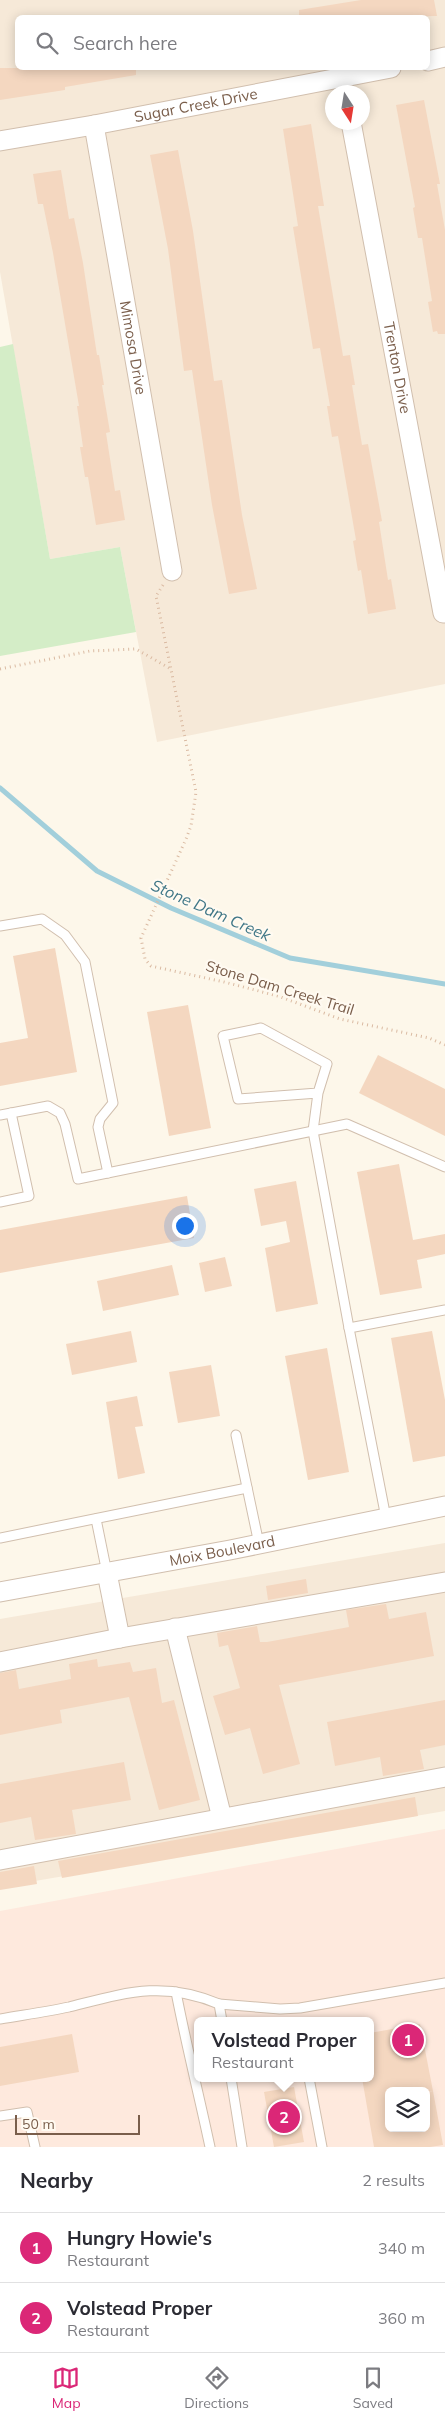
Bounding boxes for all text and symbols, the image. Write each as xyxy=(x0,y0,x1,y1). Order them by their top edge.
search box xyxy=(15,15,430,70)
icon: search xyxy=(33,29,61,57)
text: Search here xyxy=(73,31,177,55)
street label: Sugar Creek Drive xyxy=(132,84,259,126)
north arrow xyxy=(325,85,370,130)
street label: Mimosa Drive xyxy=(116,299,151,396)
street label: Trenton Drive xyxy=(380,320,415,415)
water label: Stone Dam Creek xyxy=(148,875,275,946)
street label: Stone Dam Creek Trail xyxy=(204,956,357,1019)
your location xyxy=(172,1213,198,1239)
street label: Moix Boulevard xyxy=(168,1531,277,1570)
popup xyxy=(194,2017,374,2082)
pin: 1 xyxy=(392,2021,424,2059)
text: Volstead Proper xyxy=(211,2028,357,2052)
text: Restaurant xyxy=(211,2052,294,2072)
map controls xyxy=(385,2087,430,2132)
button: layers xyxy=(385,2087,430,2132)
pin: 2 xyxy=(268,2098,300,2136)
scale bar xyxy=(15,2112,140,2135)
text: 50 m xyxy=(22,2115,55,2133)
text: Nearby xyxy=(20,2167,93,2193)
text: 2 results xyxy=(362,2170,425,2190)
text: Hungry Howie's xyxy=(67,2226,212,2250)
text: 1 xyxy=(31,2238,41,2258)
text: 340 m xyxy=(378,2238,425,2258)
text: Restaurant xyxy=(67,2250,149,2270)
text: Volstead Proper xyxy=(67,2296,212,2320)
text: 2 xyxy=(31,2308,41,2328)
text: 360 m xyxy=(378,2308,425,2328)
text: Restaurant xyxy=(67,2320,149,2340)
tab: Map xyxy=(52,2364,81,2412)
tab: Directions xyxy=(184,2364,249,2412)
tab: Saved xyxy=(353,2364,393,2412)

